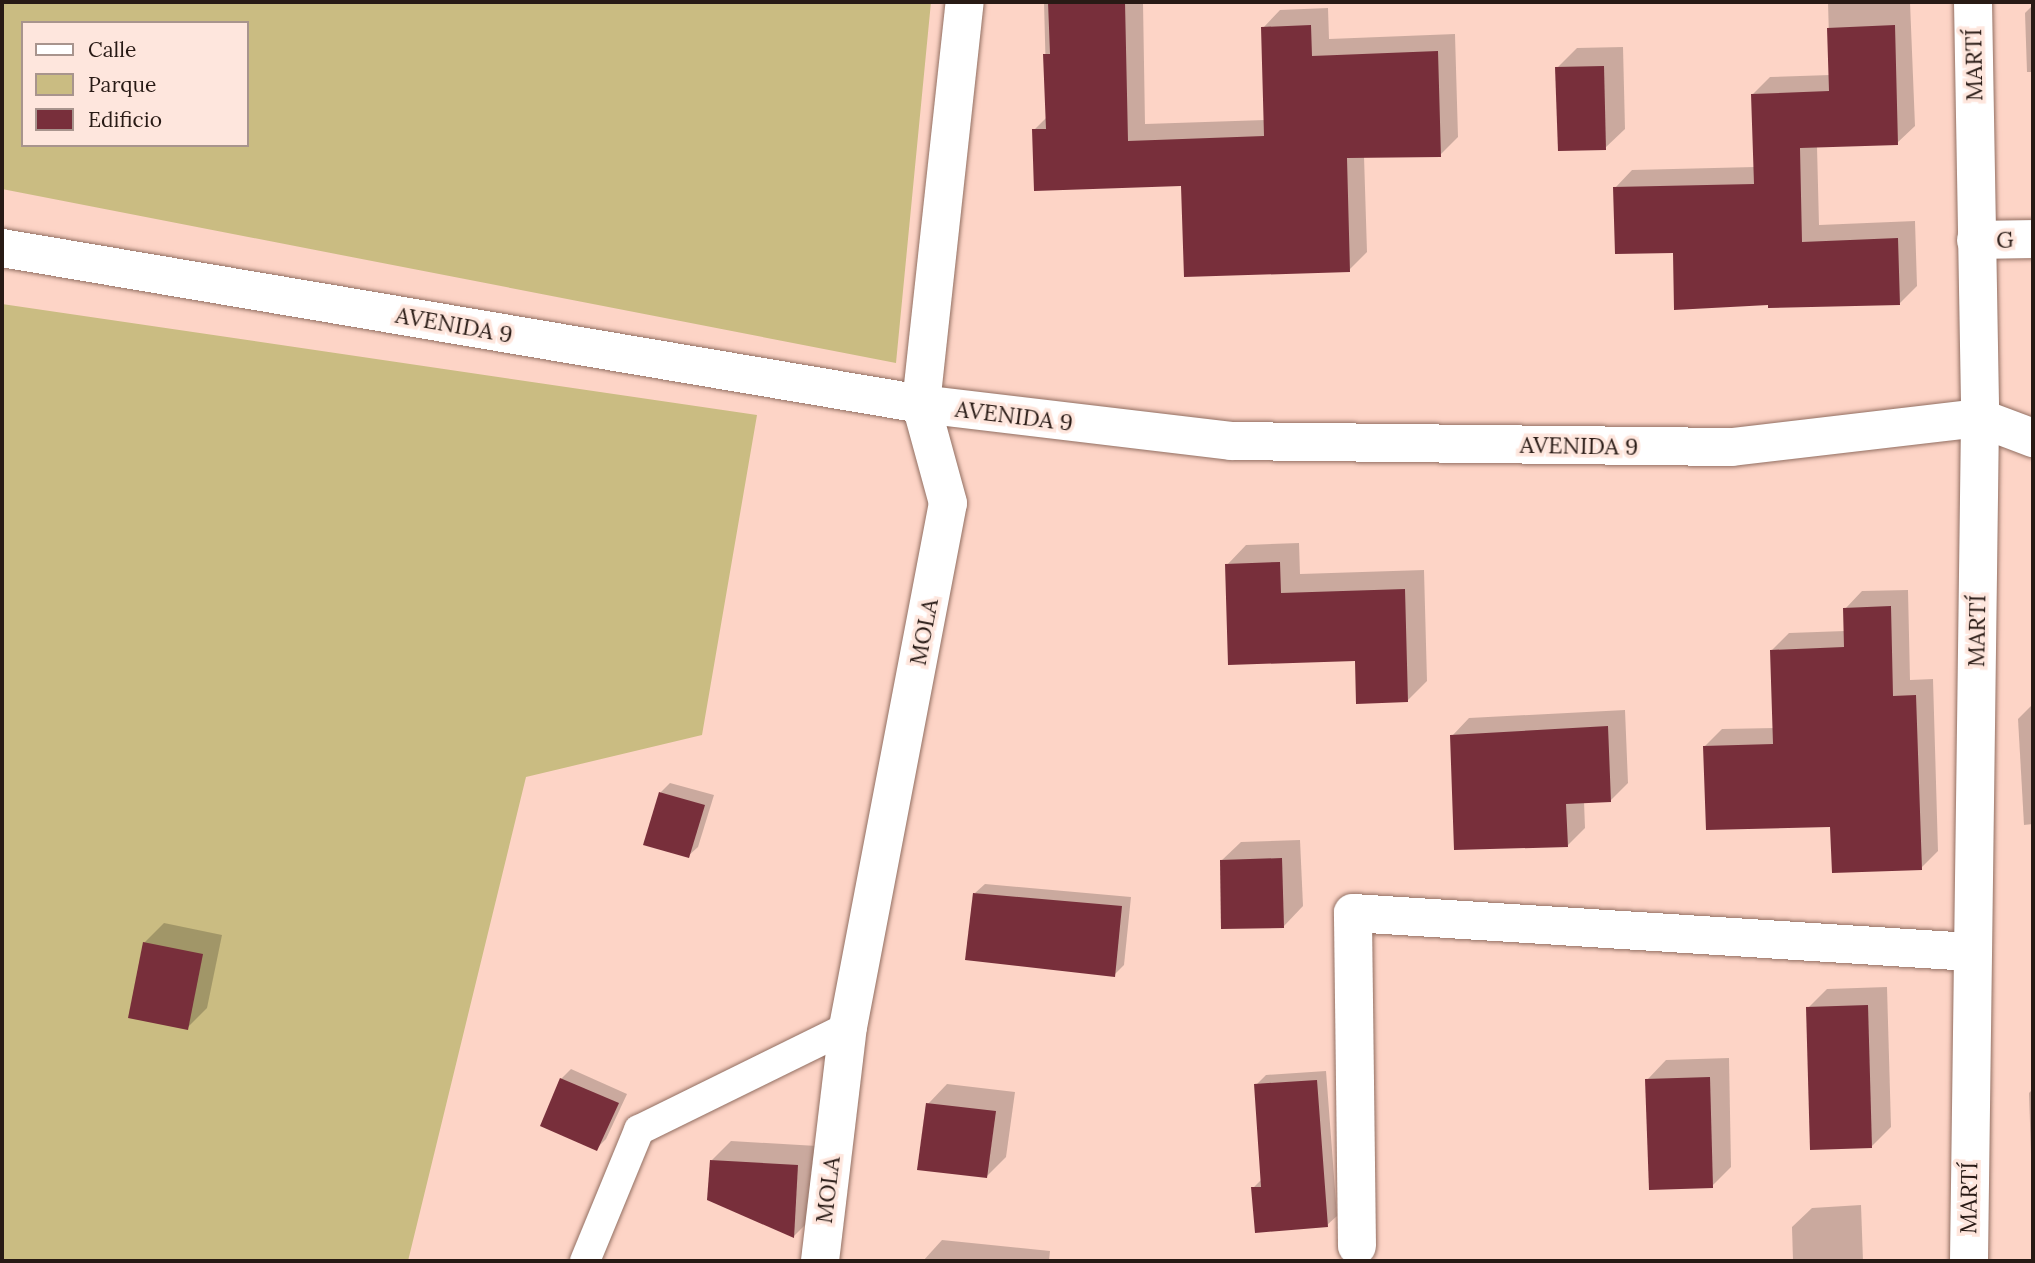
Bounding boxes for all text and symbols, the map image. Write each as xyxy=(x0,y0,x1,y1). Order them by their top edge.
legend xyxy=(21,21,248,147)
street label: MARTÍ xyxy=(1960,29,1988,101)
text: Calle xyxy=(88,36,136,63)
text: Parque xyxy=(88,71,156,98)
text: Edificio xyxy=(88,106,162,133)
street label: G xyxy=(1996,226,2014,254)
street label: AVENIDA 9 xyxy=(393,301,515,349)
street label: AVENIDA 9 xyxy=(953,395,1075,437)
street label: AVENIDA 9 xyxy=(1519,431,1639,461)
street label: MARTÍ xyxy=(1963,595,1991,667)
street label: MOLA xyxy=(904,596,944,668)
street label: MOLA xyxy=(810,1155,846,1225)
street label: MARTÍ xyxy=(1955,1162,1983,1234)

